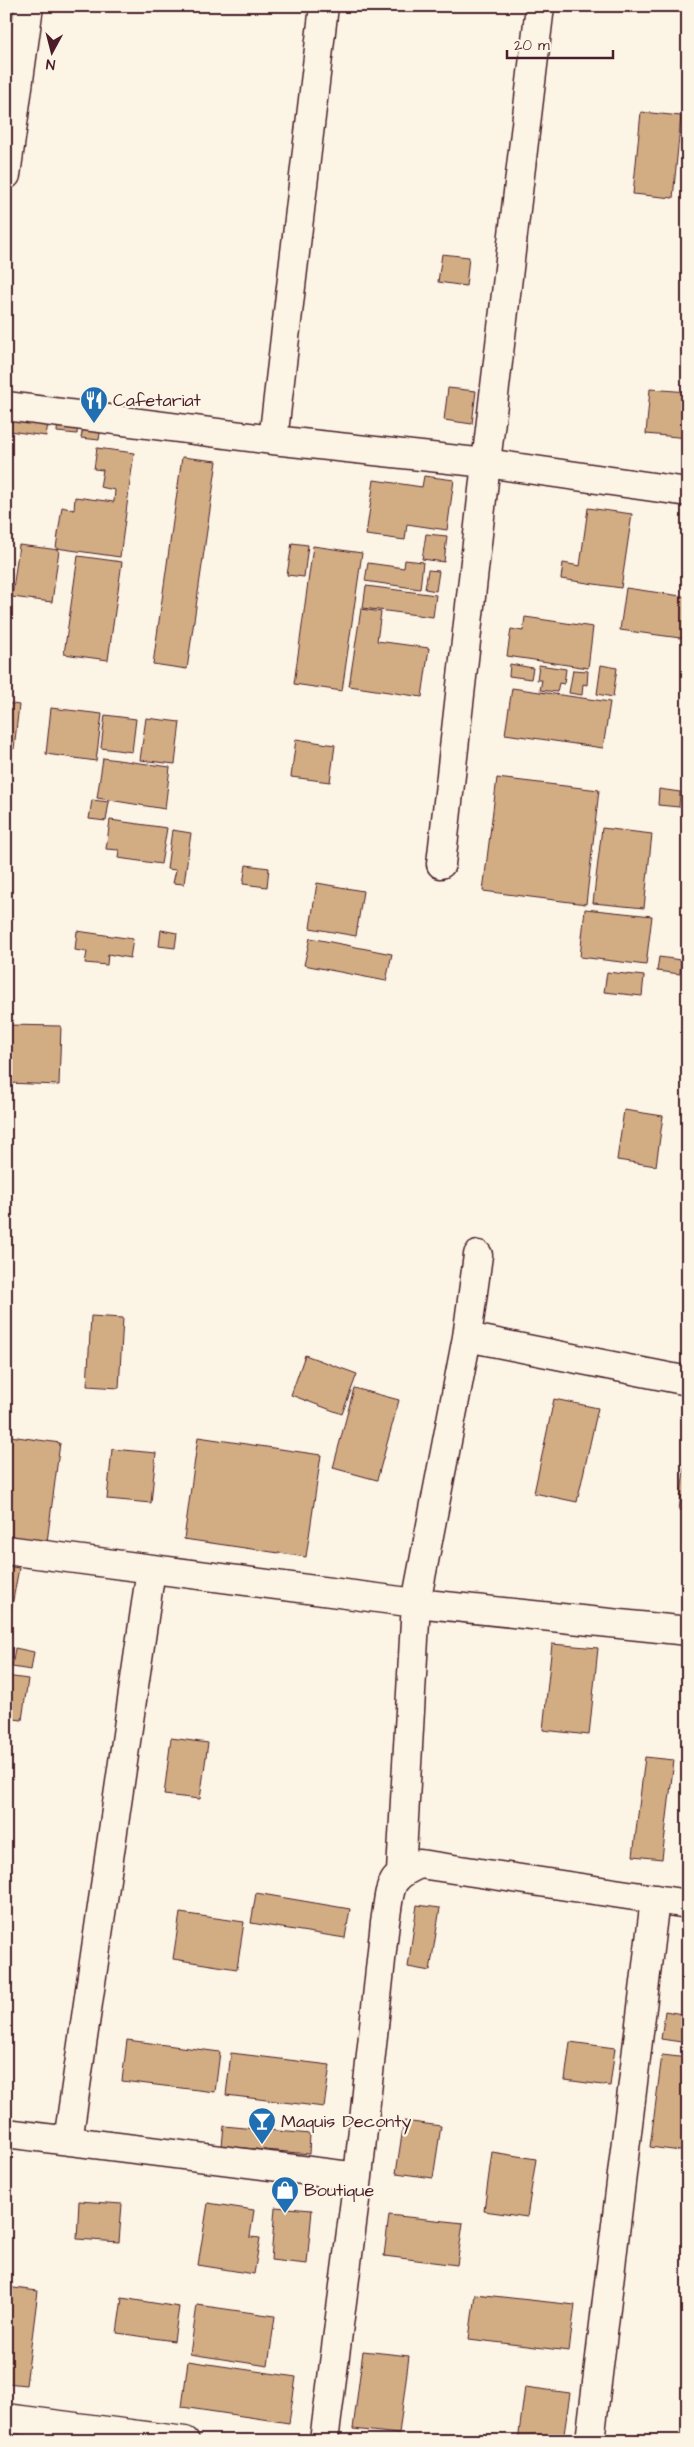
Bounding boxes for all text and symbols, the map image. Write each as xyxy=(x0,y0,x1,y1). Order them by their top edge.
north arrow xyxy=(28,28,78,78)
scale bar xyxy=(507,28,613,60)
text: 20 m xyxy=(514,35,550,56)
text: N xyxy=(45,53,56,74)
restaurant icon: Cafetariat xyxy=(79,385,109,424)
place label: Cafetariat xyxy=(113,388,202,413)
bar icon: Maquis Deconty xyxy=(247,2106,277,2145)
place label: Maquis Deconty xyxy=(281,2109,412,2135)
shop icon: Boutique xyxy=(270,2175,300,2214)
place label: Boutique xyxy=(304,2178,374,2203)

